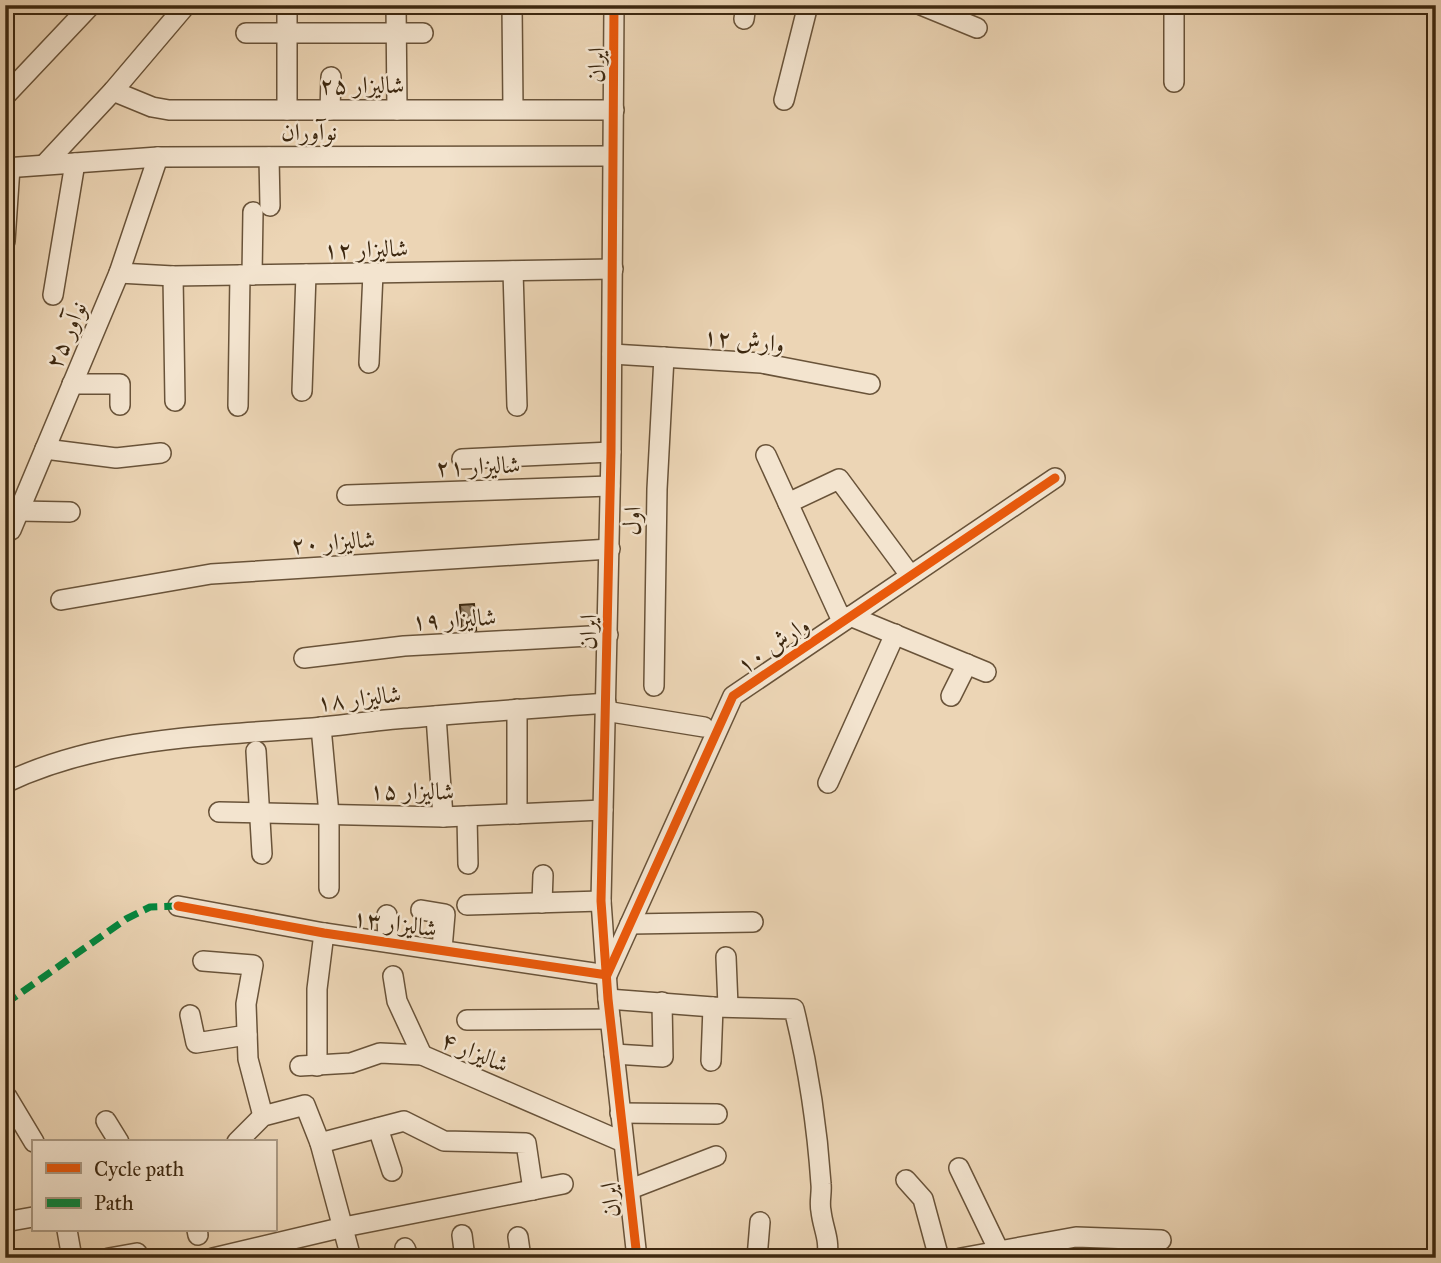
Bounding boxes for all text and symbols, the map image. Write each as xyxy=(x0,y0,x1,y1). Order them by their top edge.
street label: ایران xyxy=(581,47,611,83)
street label: شالیزار ۲۵ xyxy=(320,70,404,100)
street label: نوآوران xyxy=(281,117,337,147)
street label: شالیزار ۱۲ xyxy=(323,233,409,265)
street label: نوآور ۲۵ xyxy=(38,297,94,373)
street label: وارش ۱۲ xyxy=(702,321,786,359)
street label: شالیزار ۲۱ xyxy=(435,450,521,482)
street label: اول xyxy=(617,506,647,536)
street label: شالیزار ۲۰ xyxy=(290,524,376,560)
street label: شالیزار ۱۹ xyxy=(411,602,497,636)
street label: وارش ۱۰ xyxy=(731,610,815,680)
street label: ایران xyxy=(573,614,603,650)
street label: شالیزار ۱۸ xyxy=(315,679,403,717)
street label: شالیزار ۱۵ xyxy=(369,775,455,807)
street label: شالیزار ۱۳ xyxy=(351,902,439,944)
street label: شالیزار ۴ xyxy=(437,1024,513,1080)
legend xyxy=(32,1140,276,1232)
text: Cycle path xyxy=(94,1156,185,1182)
street label: ایران xyxy=(593,1181,627,1219)
text: Path xyxy=(94,1190,134,1216)

